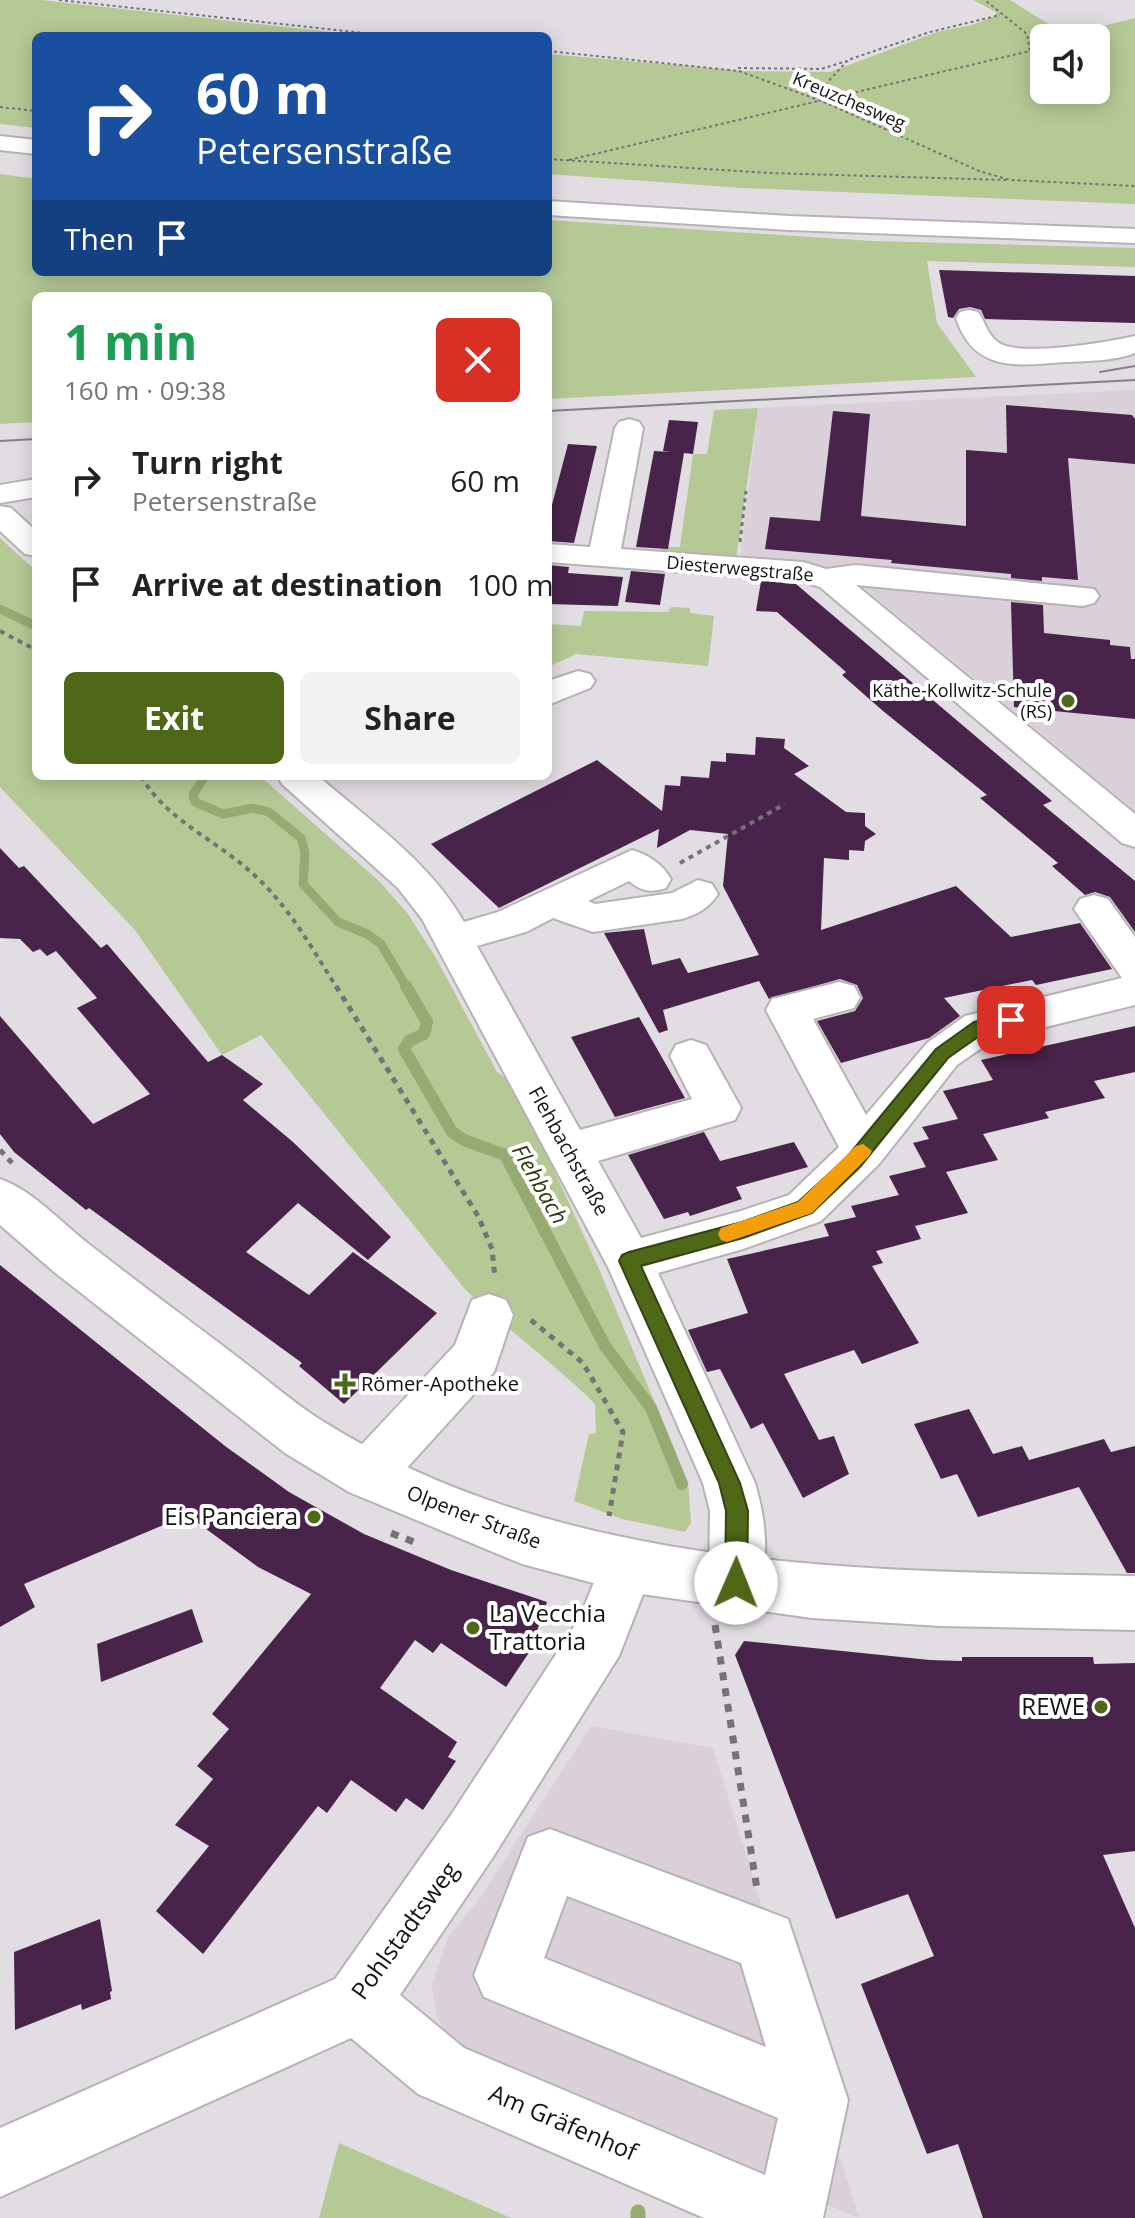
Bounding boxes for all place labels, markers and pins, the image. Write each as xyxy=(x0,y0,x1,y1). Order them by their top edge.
place label: Käthe-Kollwitz-Schule (RS) xyxy=(872,678,1052,723)
marker: Käthe-Kollwitz-Schule (RS) xyxy=(1059,692,1077,710)
pin xyxy=(977,986,1045,1054)
place label: Römer-Apotheke xyxy=(361,1370,519,1397)
marker: Römer-Apotheke xyxy=(336,1375,354,1393)
place label: Eis Panciera xyxy=(164,1499,298,1532)
marker: Eis Panciera xyxy=(305,1508,323,1526)
place label: La Vecchia Trattoria xyxy=(489,1596,606,1657)
marker: La Vecchia Trattoria xyxy=(464,1619,482,1637)
place label: REWE xyxy=(1021,1689,1085,1722)
marker: REWE xyxy=(1092,1698,1110,1716)

